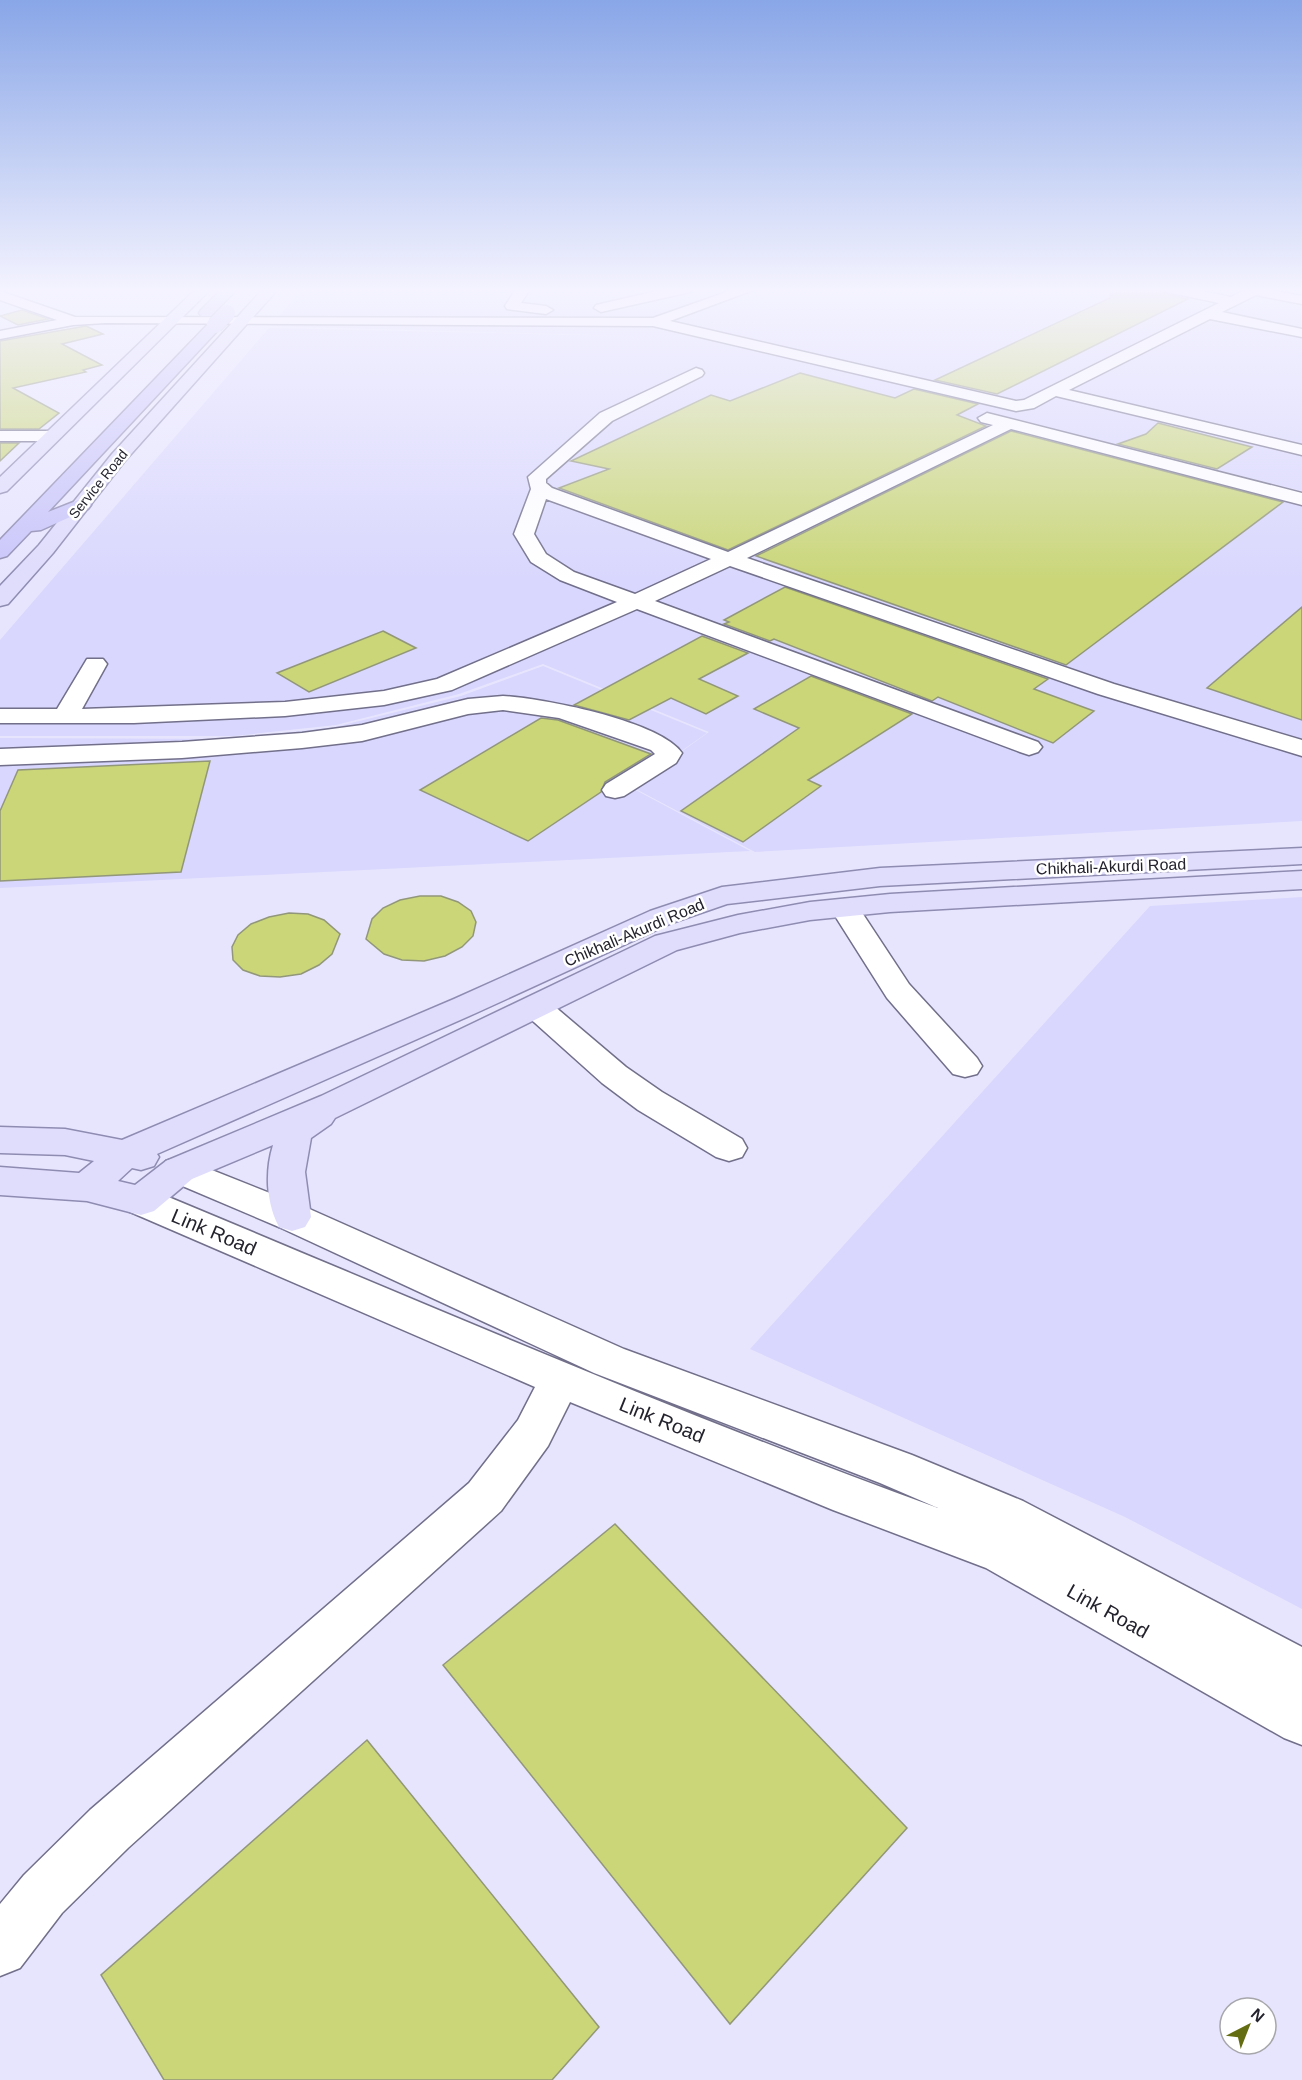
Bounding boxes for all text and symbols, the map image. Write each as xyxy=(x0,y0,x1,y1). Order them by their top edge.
street label: Service Road xyxy=(65,446,131,522)
street label: Chikhali-Akurdi Road xyxy=(1036,855,1186,878)
street label: Chikhali-Akurdi Road xyxy=(562,895,707,970)
street label: Link Road xyxy=(168,1204,260,1260)
street label: Link Road xyxy=(616,1393,708,1447)
street label: Link Road xyxy=(1063,1580,1153,1642)
north arrow xyxy=(1218,1996,1278,2056)
text: N xyxy=(1248,2005,1268,2025)

